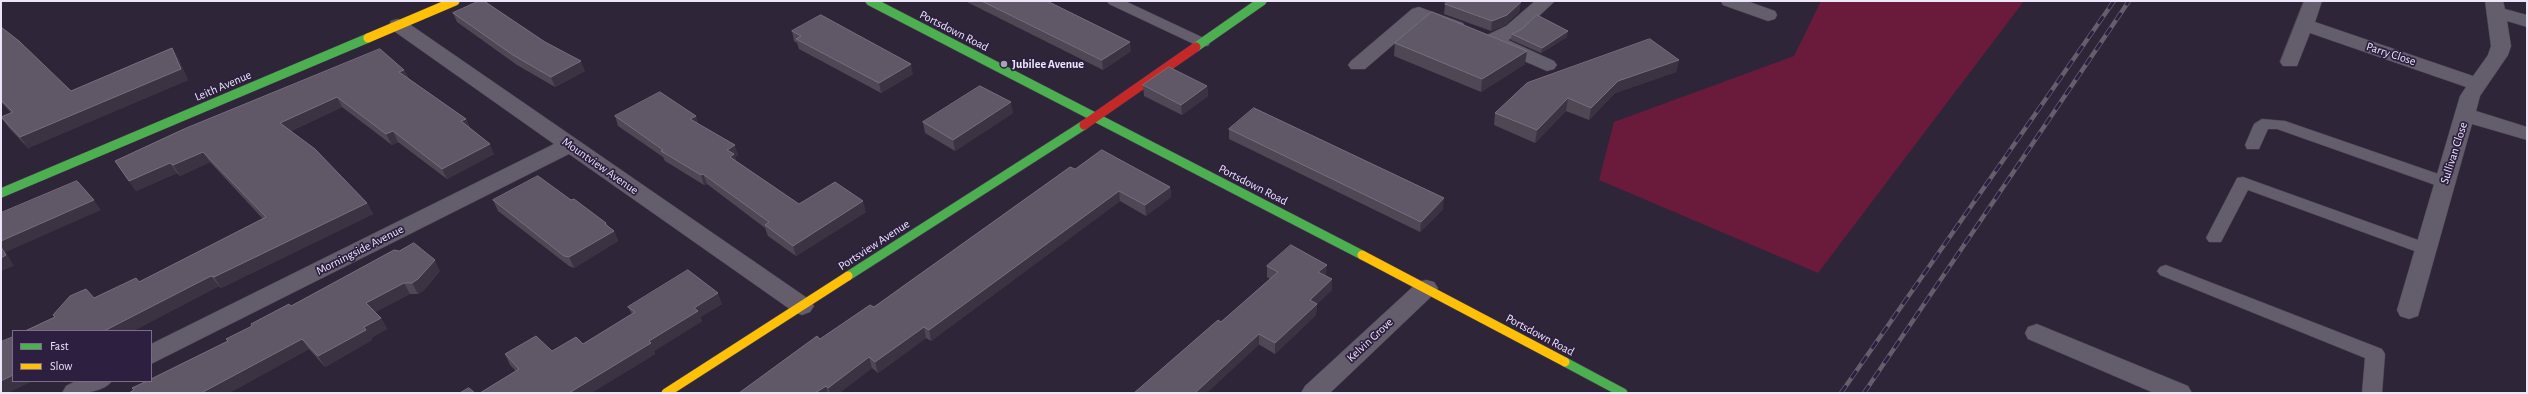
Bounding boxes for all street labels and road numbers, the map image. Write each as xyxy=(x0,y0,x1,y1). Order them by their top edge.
street label: Portsdown Road xyxy=(917,7,991,55)
street label: Parry Close xyxy=(2364,39,2418,69)
street label: Leith Avenue xyxy=(192,68,254,104)
street label: Sullivan Close xyxy=(2437,120,2471,186)
street label: Mountview Avenue xyxy=(559,134,641,198)
street label: Portsdown Road xyxy=(1216,161,1290,209)
street label: Portsview Avenue xyxy=(836,217,912,273)
street label: Morningside Avenue xyxy=(314,222,406,278)
street label: Portsdown Road xyxy=(1503,311,1577,359)
street label: Kelvin Grove xyxy=(1344,315,1396,365)

